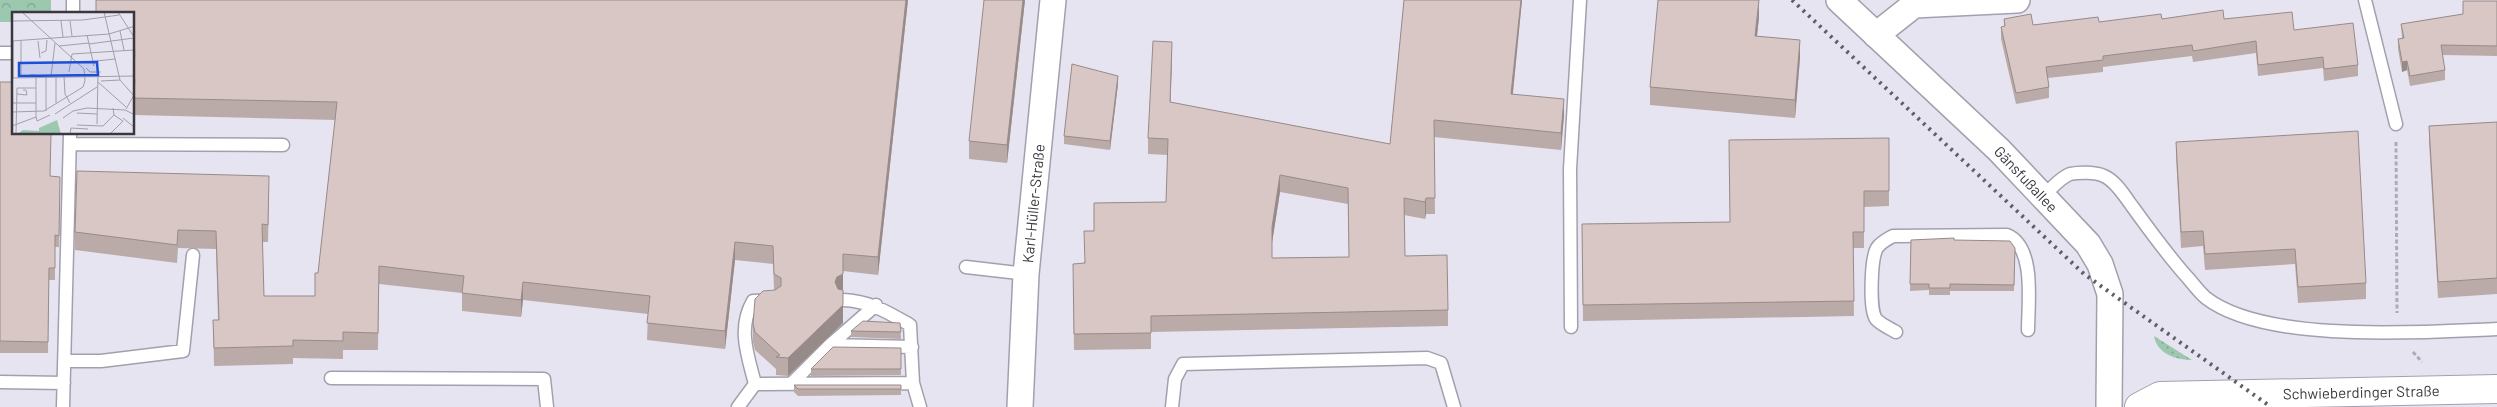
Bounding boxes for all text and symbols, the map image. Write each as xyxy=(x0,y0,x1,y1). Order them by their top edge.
inset map xyxy=(12,12,135,135)
street label: Gänsfußallee xyxy=(1991,142,2062,216)
street label: Karl-Hüller-Straße xyxy=(1018,143,1048,264)
street label: Schwieberdinger Straße xyxy=(2283,381,2440,402)

